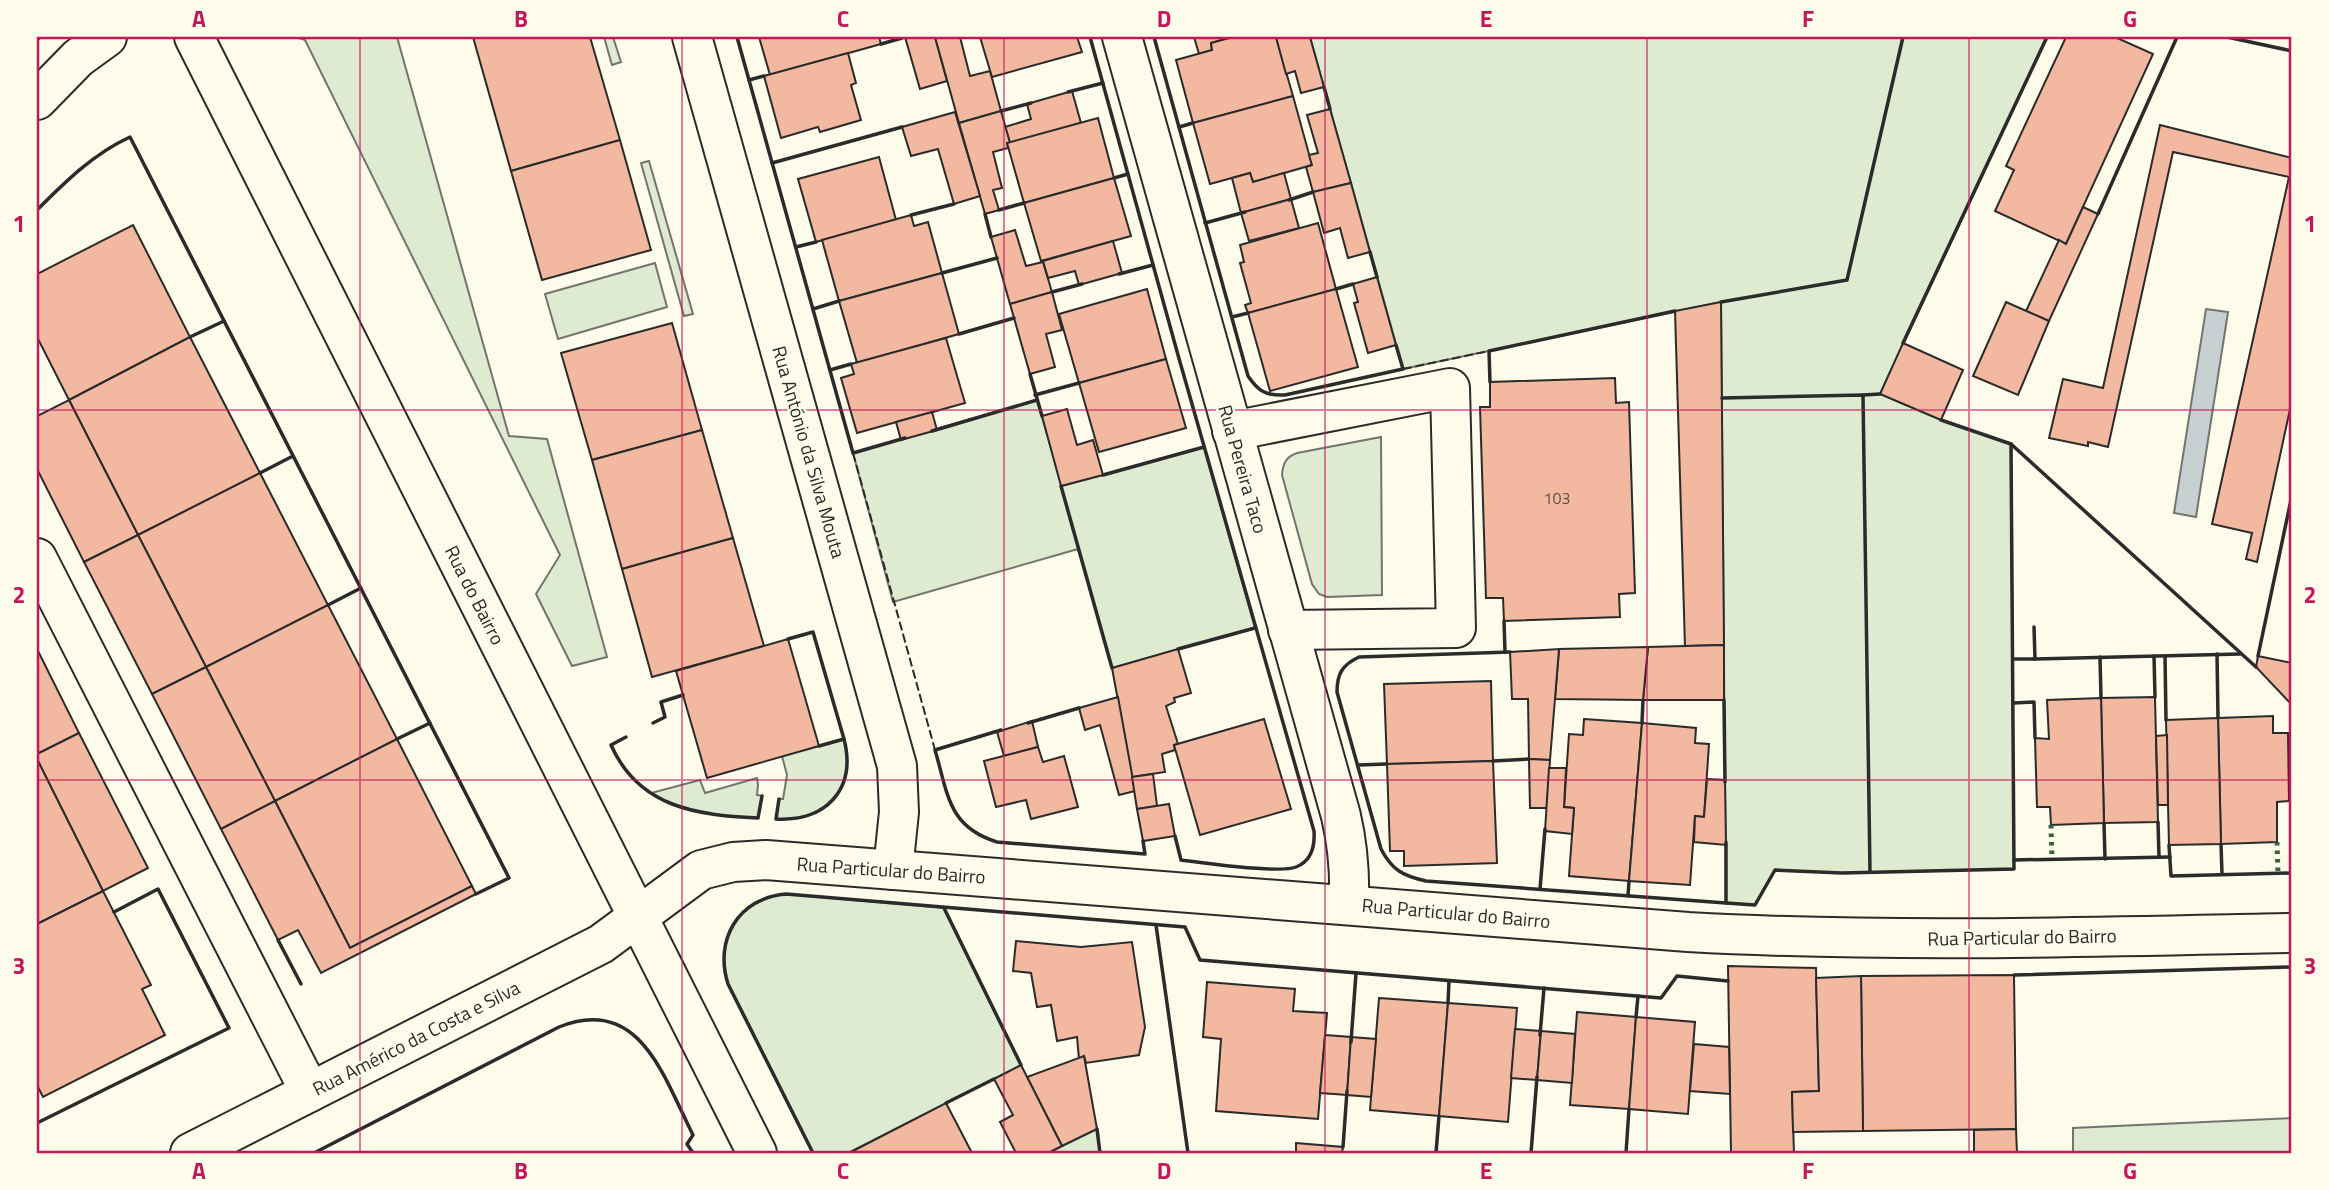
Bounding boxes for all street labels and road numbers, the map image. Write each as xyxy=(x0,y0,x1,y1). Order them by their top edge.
street label: Rua António da Silva Mouta xyxy=(765,342,854,562)
street label: Rua Pereira Taco xyxy=(1211,401,1276,537)
street label: Rua do Bairro xyxy=(438,540,513,650)
street label: Rua Particular do Bairro xyxy=(796,848,986,891)
street label: Rua Particular do Bairro xyxy=(1361,890,1552,935)
street label: Rua Particular do Bairro xyxy=(1927,920,2117,953)
street label: Rua Américo da Costa e Silva xyxy=(307,972,525,1103)

